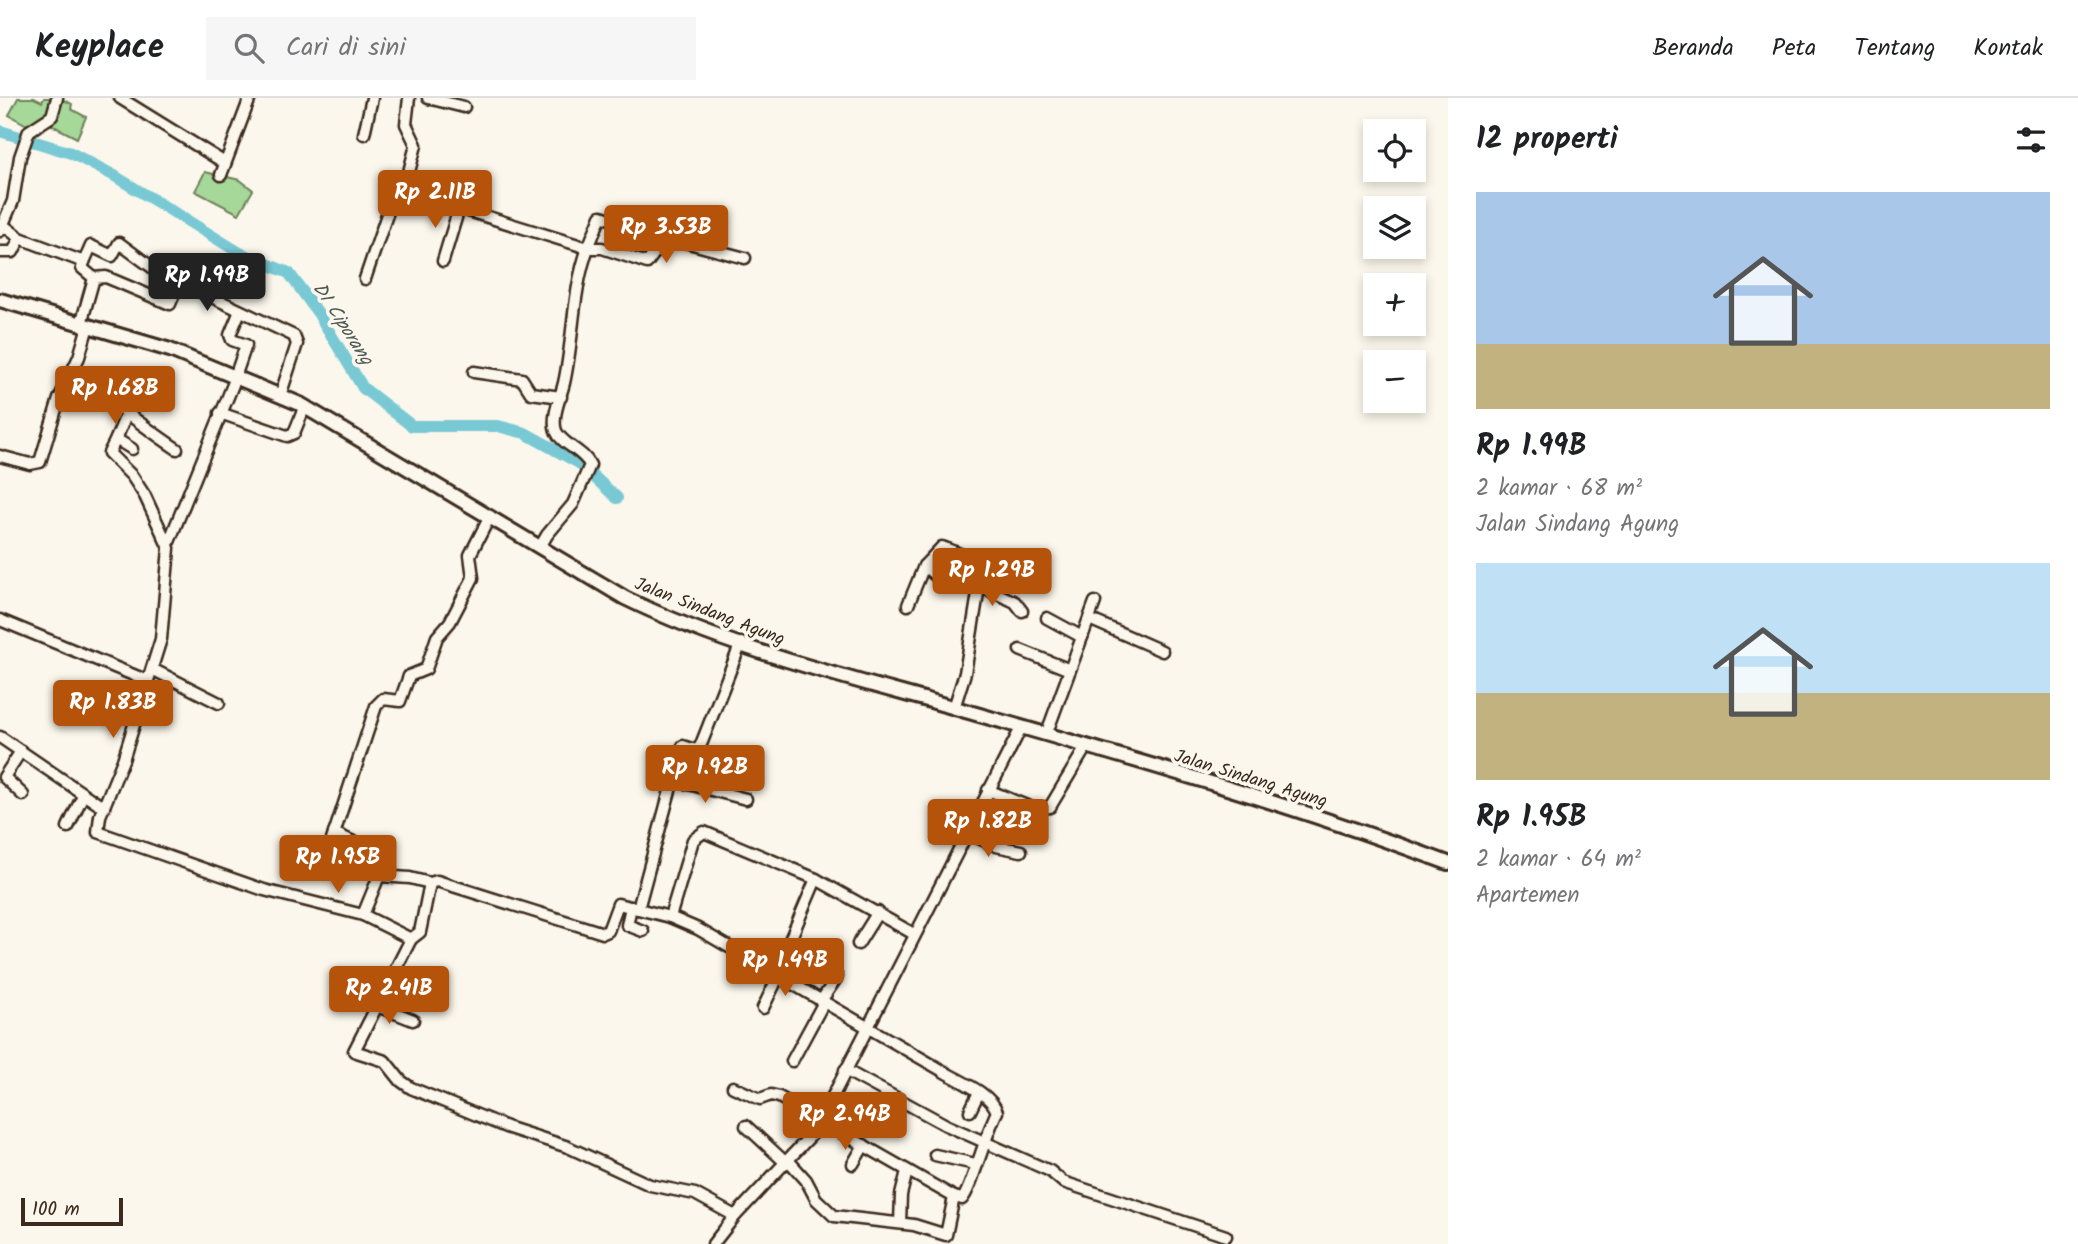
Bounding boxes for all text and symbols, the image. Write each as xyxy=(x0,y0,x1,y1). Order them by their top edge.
search box xyxy=(206,17,696,80)
text: Keyplace xyxy=(35,22,164,75)
text: Cari di sini xyxy=(286,27,406,69)
icon: search xyxy=(230,29,268,67)
text: Beranda xyxy=(1652,29,1734,68)
text: Peta xyxy=(1772,29,1816,68)
text: Tentang xyxy=(1854,29,1935,68)
text: Kontak xyxy=(1973,29,2043,68)
text: 12 properti xyxy=(1476,116,1618,164)
map controls xyxy=(1363,119,1426,413)
button: locate xyxy=(1363,119,1426,182)
icon: filters xyxy=(2012,121,2050,159)
pin: Rp 2.11B xyxy=(363,170,507,230)
text: Rp 2.11B xyxy=(394,175,476,211)
button: layers xyxy=(1363,196,1426,259)
pin: Rp 3.53B xyxy=(594,206,738,265)
text: Rp 3.53B xyxy=(620,210,712,246)
icon: home xyxy=(1700,238,1826,364)
pin: Rp 1.99B xyxy=(135,254,279,313)
text: Rp 1.99B xyxy=(164,258,250,294)
button: + xyxy=(1363,273,1426,336)
water label: DI Ciporang xyxy=(304,277,381,372)
button: − xyxy=(1363,350,1426,413)
pin: Rp 1.68B xyxy=(43,366,187,426)
text: Rp 1.68B xyxy=(71,371,159,407)
text: Rp 1.99B xyxy=(1476,423,1587,471)
text: 2 kamar · 68 m² xyxy=(1476,471,1642,507)
text: Jalan Sindang Agung xyxy=(1476,507,1679,543)
pin: Rp 1.29B xyxy=(920,548,1064,608)
text: Rp 1.29B xyxy=(949,553,1035,589)
street label: Jalan Sindang Agung xyxy=(630,570,789,654)
icon: home xyxy=(1700,609,1826,735)
pin: Rp 1.83B xyxy=(41,680,185,740)
text: Rp 1.83B xyxy=(69,685,157,721)
street label: Jalan Sindang Agung xyxy=(1170,742,1331,817)
pin: Rp 1.92B xyxy=(633,746,777,805)
text: Rp 1.92B xyxy=(662,750,748,786)
text: Rp 1.95B xyxy=(1476,794,1587,842)
pin: Rp 1.82B xyxy=(916,800,1060,859)
text: Rp 1.82B xyxy=(944,804,1032,840)
pin: Rp 1.95B xyxy=(266,836,410,895)
text: Rp 1.95B xyxy=(295,840,381,876)
text: 2 kamar · 64 m² xyxy=(1476,842,1641,878)
text: Apartemen xyxy=(1476,878,1580,914)
pin: Rp 1.49B xyxy=(713,939,857,998)
text: Rp 1.49B xyxy=(742,943,828,979)
pin: Rp 2.41B xyxy=(317,967,461,1026)
text: Rp 2.41B xyxy=(345,971,433,1007)
pin: Rp 2.94B xyxy=(773,1093,917,1152)
text: Rp 2.94B xyxy=(799,1097,891,1133)
scale bar xyxy=(21,1195,122,1227)
text: 100 m xyxy=(32,1195,80,1225)

